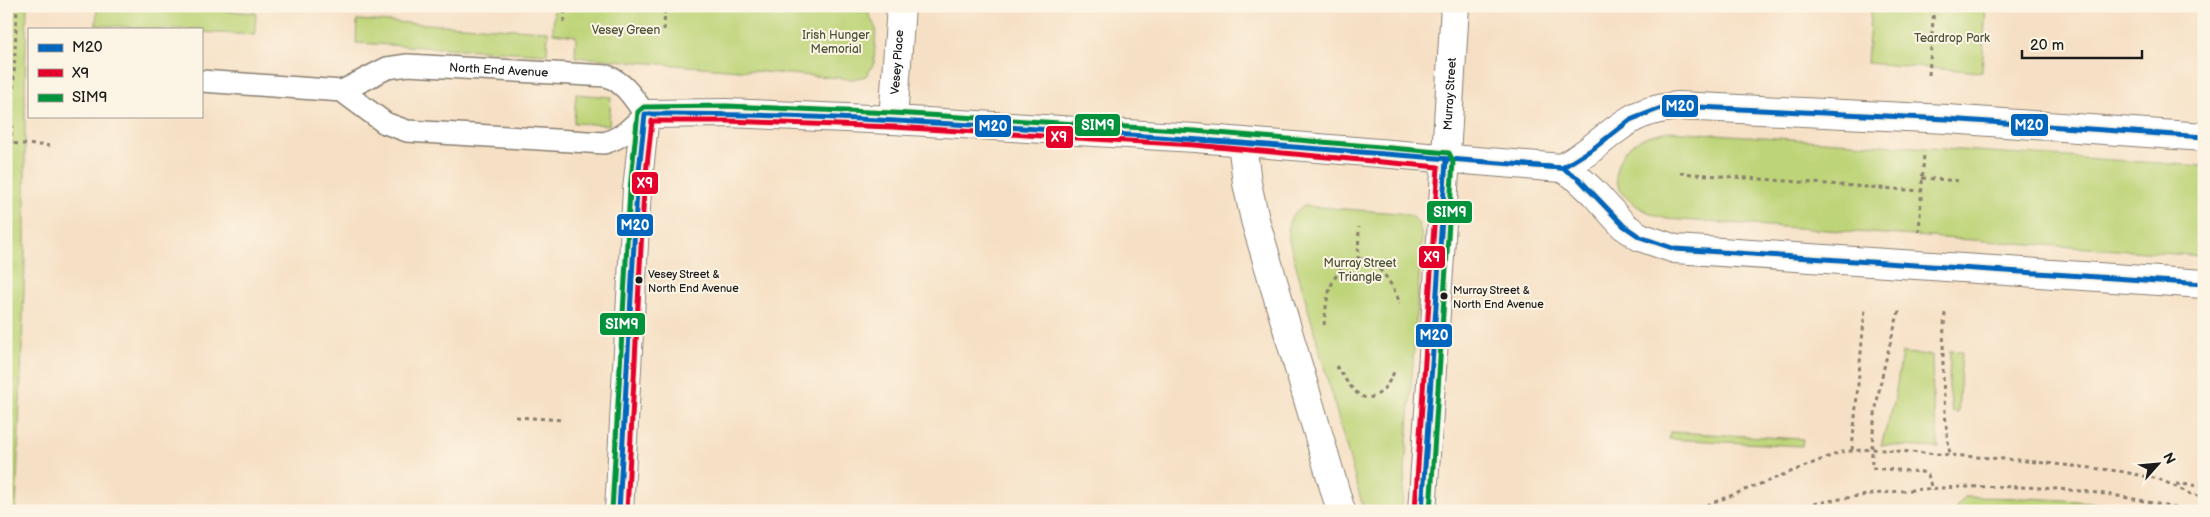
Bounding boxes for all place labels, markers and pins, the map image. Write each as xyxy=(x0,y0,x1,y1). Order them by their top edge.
place label: Vesey Street & North End Avenue xyxy=(648,268,739,295)
marker: Vesey Street & North End Avenue xyxy=(634,275,644,285)
place label: Murray Street & North End Avenue xyxy=(1453,284,1544,311)
marker: Murray Street & North End Avenue xyxy=(1439,291,1449,301)

